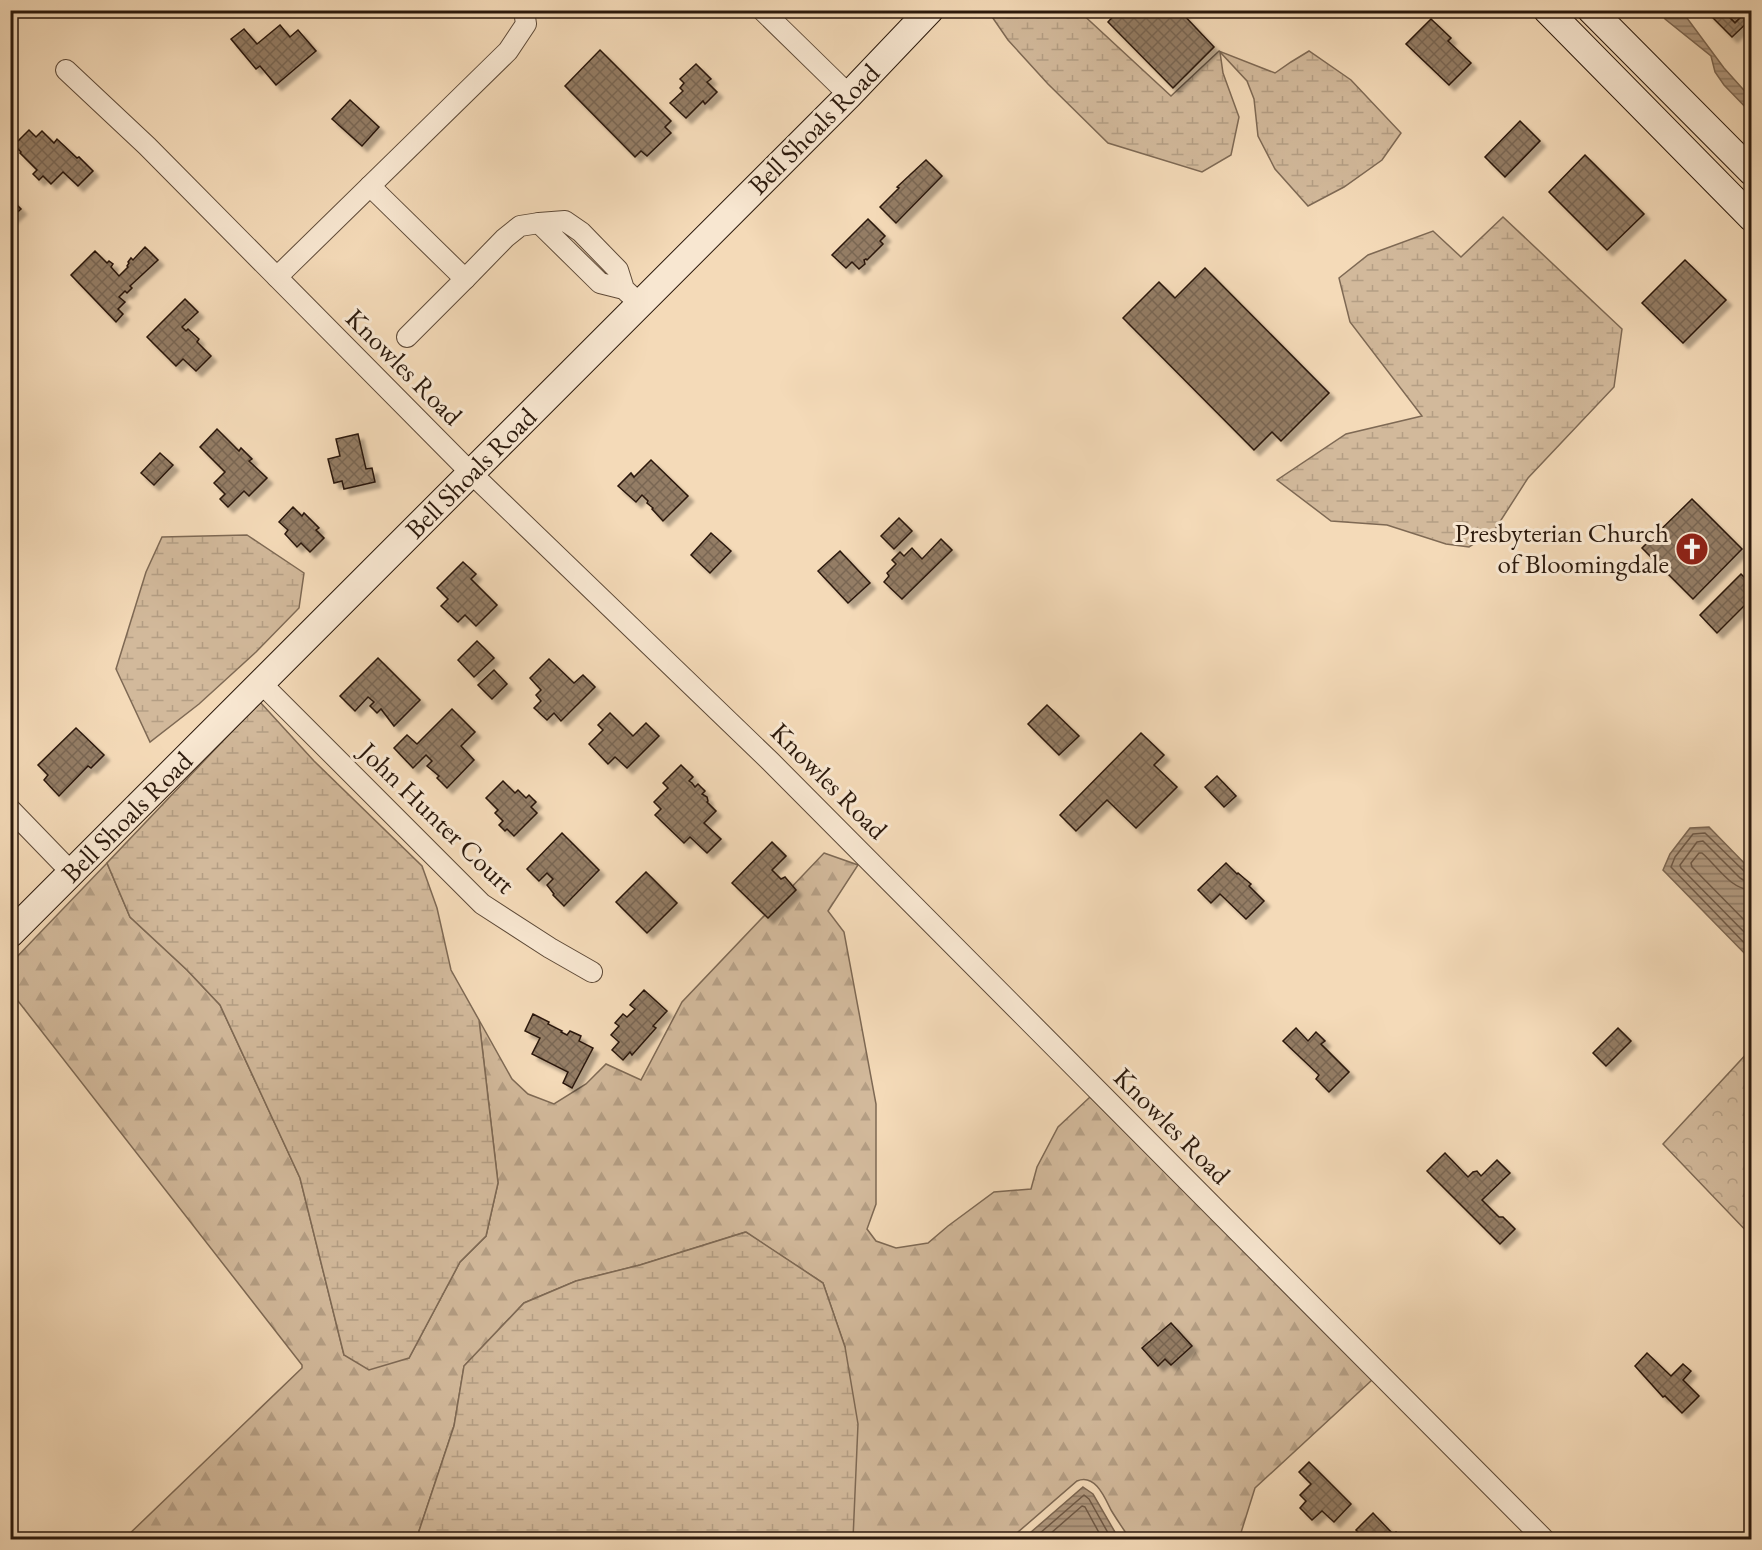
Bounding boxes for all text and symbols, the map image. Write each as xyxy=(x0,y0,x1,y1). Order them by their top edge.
street label: Bell Shoals Road xyxy=(740,55,887,202)
street label: Knowles Road xyxy=(338,301,471,433)
street label: Bell Shoals Road xyxy=(397,399,544,546)
place label: Presbyterian Church of Bloomingdale xyxy=(1454,515,1669,581)
church icon: Presbyterian Church of Bloomingdale xyxy=(1674,531,1710,567)
street label: Knowles Road xyxy=(763,715,896,847)
street label: John Hunter Court xyxy=(350,733,523,901)
street label: Bell Shoals Road xyxy=(53,743,200,890)
street label: Knowles Road xyxy=(1106,1060,1239,1192)

